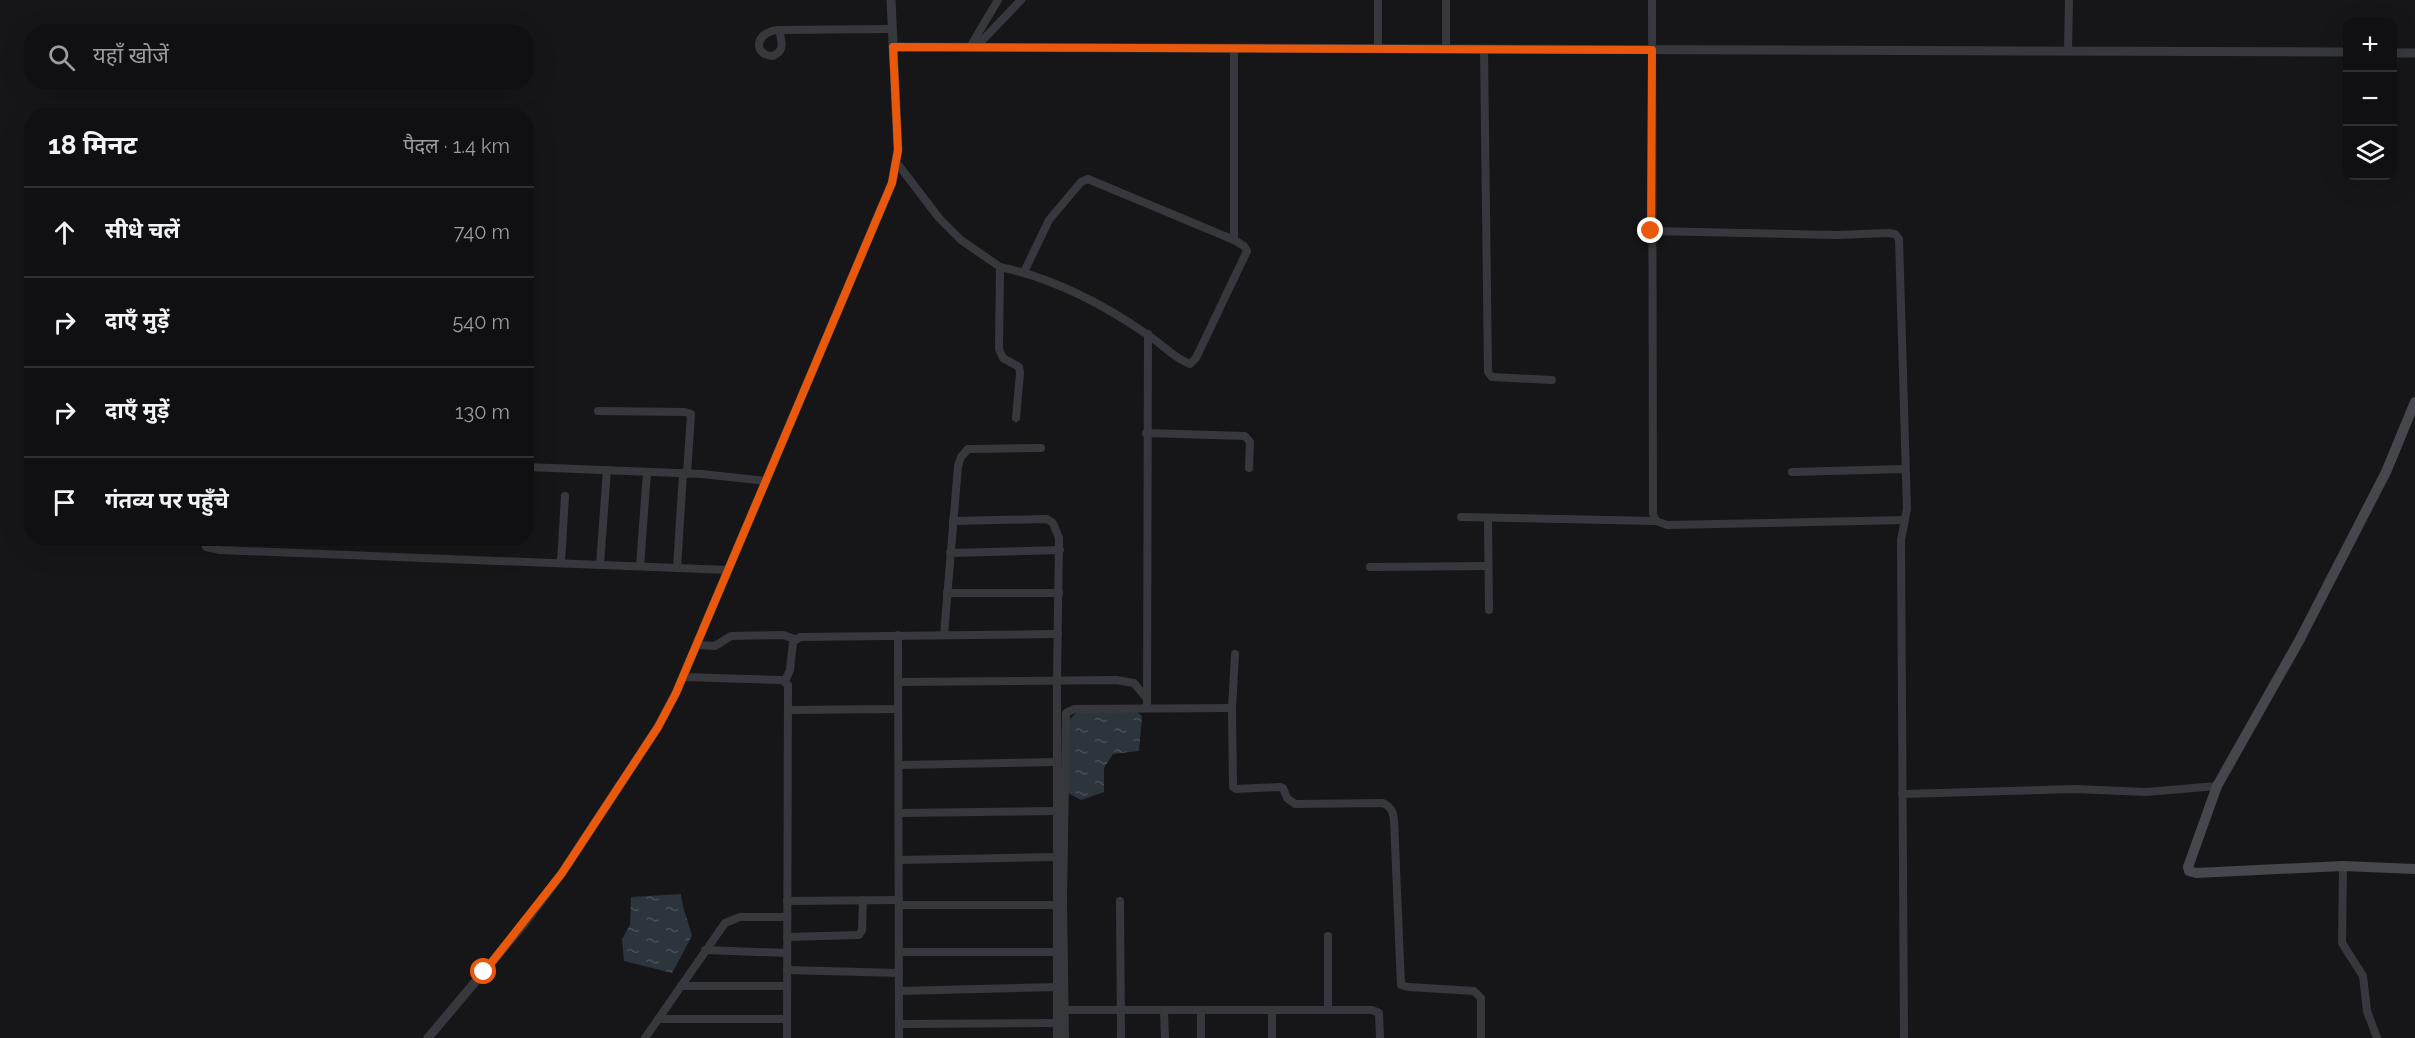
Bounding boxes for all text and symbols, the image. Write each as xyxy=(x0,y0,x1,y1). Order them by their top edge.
map controls xyxy=(2343,18,2397,180)
button: + xyxy=(2343,18,2397,72)
search box xyxy=(24,24,534,90)
icon: search xyxy=(45,41,78,74)
text: यहाँ खोजें xyxy=(93,42,169,68)
button: − xyxy=(2343,72,2397,126)
button: layers xyxy=(2343,126,2397,180)
text: 18 मिनट xyxy=(48,130,137,160)
text: पैदल · 1.4 km xyxy=(403,134,510,158)
icon: ahead xyxy=(48,216,81,249)
text: सीधे चलें xyxy=(105,217,180,243)
route end xyxy=(1637,217,1663,243)
text: 740 m xyxy=(454,220,510,244)
icon: right xyxy=(48,306,81,339)
text: दाएँ मुड़ें xyxy=(105,307,169,333)
text: 540 m xyxy=(452,310,510,334)
icon: right xyxy=(48,396,81,429)
text: दाएँ मुड़ें xyxy=(105,397,169,423)
text: 130 m xyxy=(455,400,510,424)
icon: arrive xyxy=(48,486,81,519)
text: गंतव्य पर पहुँचे xyxy=(105,487,229,513)
route start xyxy=(470,958,496,984)

